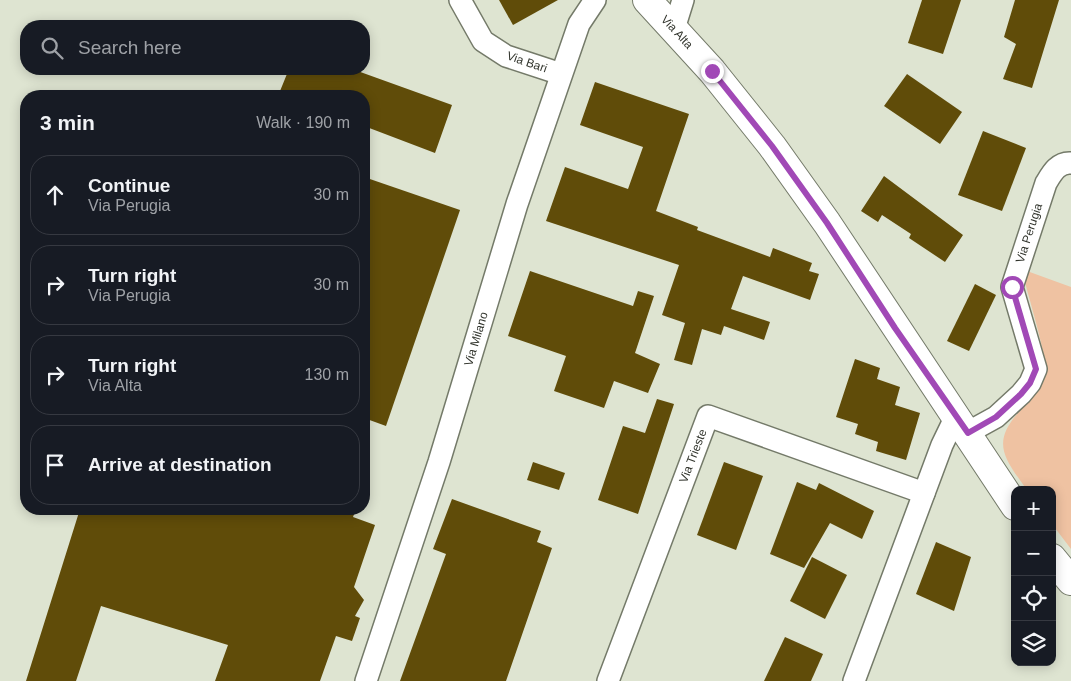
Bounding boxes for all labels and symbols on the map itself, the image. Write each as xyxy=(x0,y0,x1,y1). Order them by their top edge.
street label: Via Alta xyxy=(658,12,696,52)
street label: Via Bari xyxy=(505,49,549,75)
route end xyxy=(701,60,724,83)
street label: Via Perugia xyxy=(1013,201,1045,265)
route start xyxy=(1001,276,1024,299)
street label: Via Milano xyxy=(461,310,491,368)
street label: Via Trieste xyxy=(676,427,710,485)

